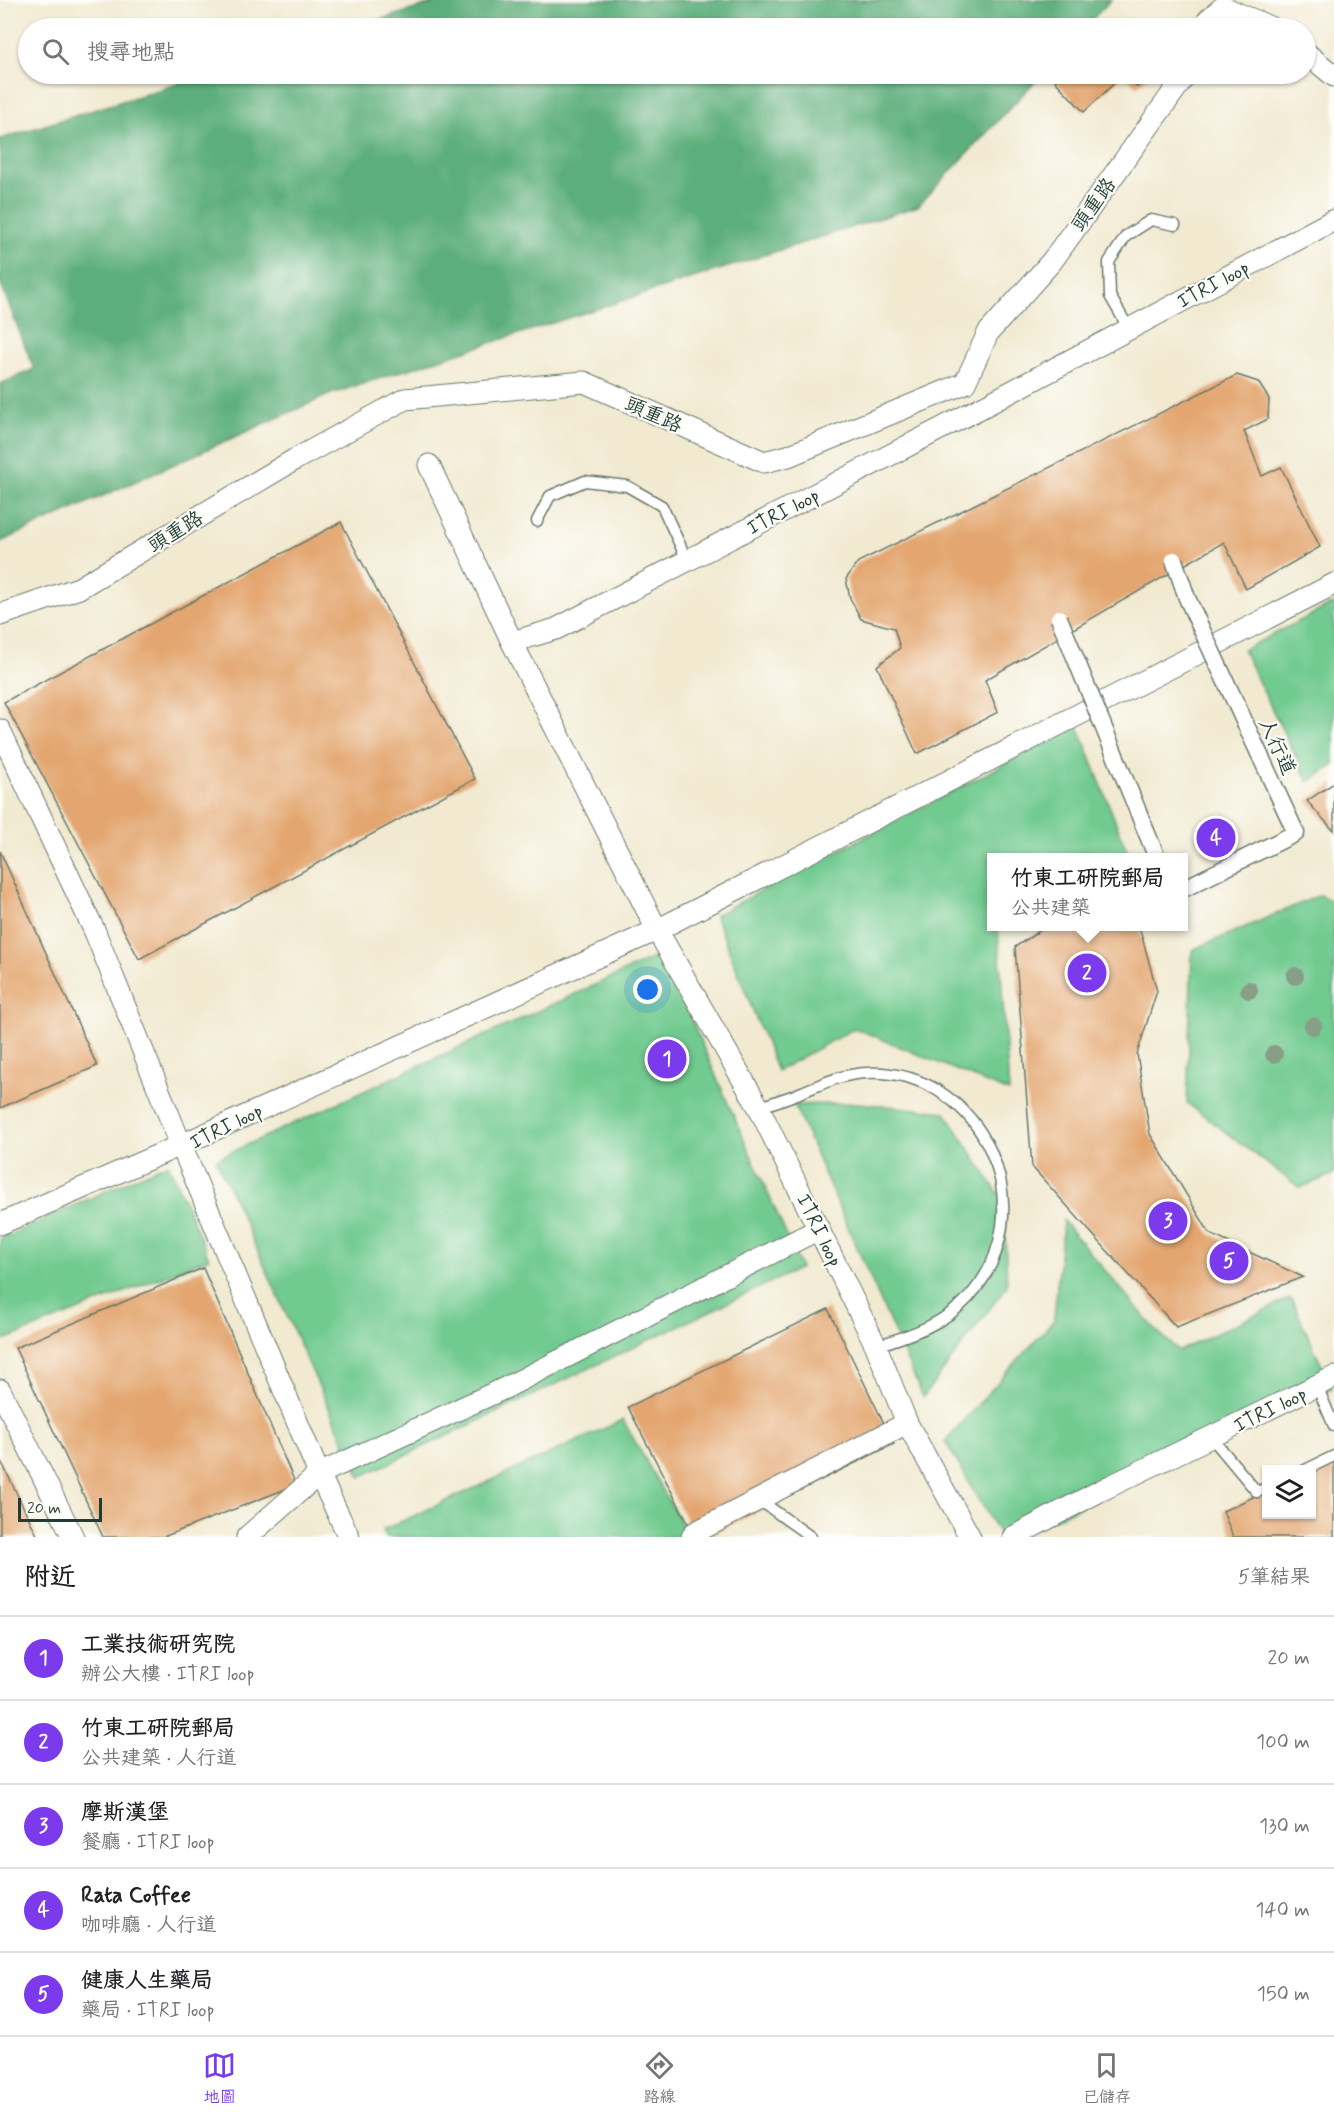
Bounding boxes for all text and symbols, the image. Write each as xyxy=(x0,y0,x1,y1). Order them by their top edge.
search box xyxy=(18,18,1316,84)
icon: search xyxy=(39,35,72,68)
text: 搜尋地點 xyxy=(87,39,175,67)
street label: 頭重路 xyxy=(1066,172,1123,237)
street label: ITRI loop xyxy=(1173,255,1255,316)
street label: 頭重路 xyxy=(620,391,687,440)
street label: ITRI loop xyxy=(743,483,825,542)
street label: 頭重路 xyxy=(143,505,209,559)
street label: 人行道 xyxy=(1252,714,1302,780)
pin: 4 xyxy=(1196,816,1236,860)
popup xyxy=(987,853,1188,931)
text: 竹東工研院郵局 xyxy=(1010,865,1165,893)
text: 公共建築 xyxy=(1010,895,1090,922)
pin: 2 xyxy=(1068,950,1106,996)
your location xyxy=(633,975,662,1004)
pin: 1 xyxy=(648,1036,686,1082)
street label: ITRI loop xyxy=(186,1098,268,1157)
street label: ITRI loop xyxy=(789,1190,848,1272)
pin: 3 xyxy=(1148,1198,1188,1244)
pin: 5 xyxy=(1210,1238,1248,1284)
street label: ITRI loop xyxy=(1230,1381,1312,1440)
map controls xyxy=(1262,1465,1316,1519)
button: layers xyxy=(1262,1465,1316,1519)
scale bar xyxy=(18,1495,102,1522)
text: 20 m xyxy=(27,1498,61,1519)
text: 附近 xyxy=(24,1561,76,1595)
text: 5筆結果 xyxy=(1238,1564,1310,1591)
text: 工業技術研究院 xyxy=(81,1631,235,1659)
text: 1 xyxy=(39,1645,48,1672)
text: 20 m xyxy=(1267,1645,1310,1672)
text: 辦公大樓 · ITRI loop xyxy=(81,1661,255,1688)
text: 竹東工研院郵局 xyxy=(81,1715,235,1743)
text: 2 xyxy=(39,1729,48,1756)
text: 100 m xyxy=(1256,1729,1310,1756)
text: 公共建築 · 人行道 xyxy=(81,1745,236,1772)
text: 摩斯漢堡 xyxy=(81,1799,169,1827)
text: 3 xyxy=(39,1813,48,1840)
text: 130 m xyxy=(1259,1813,1310,1840)
text: 餐廳 · ITRI loop xyxy=(81,1829,215,1856)
text: Rata Coffee xyxy=(81,1882,191,1910)
text: 4 xyxy=(38,1897,49,1924)
text: 140 m xyxy=(1256,1897,1310,1924)
text: 咖啡廳 · 人行道 xyxy=(81,1912,216,1939)
text: 健康人生藥局 xyxy=(81,1967,213,1995)
text: 5 xyxy=(38,1981,50,2008)
text: 150 m xyxy=(1257,1981,1310,2008)
text: 藥局 · ITRI loop xyxy=(81,1997,215,2024)
tab: 地圖 xyxy=(203,2049,236,2108)
tab: 路線 xyxy=(643,2049,676,2108)
tab: 已儲存 xyxy=(1083,2049,1131,2108)

